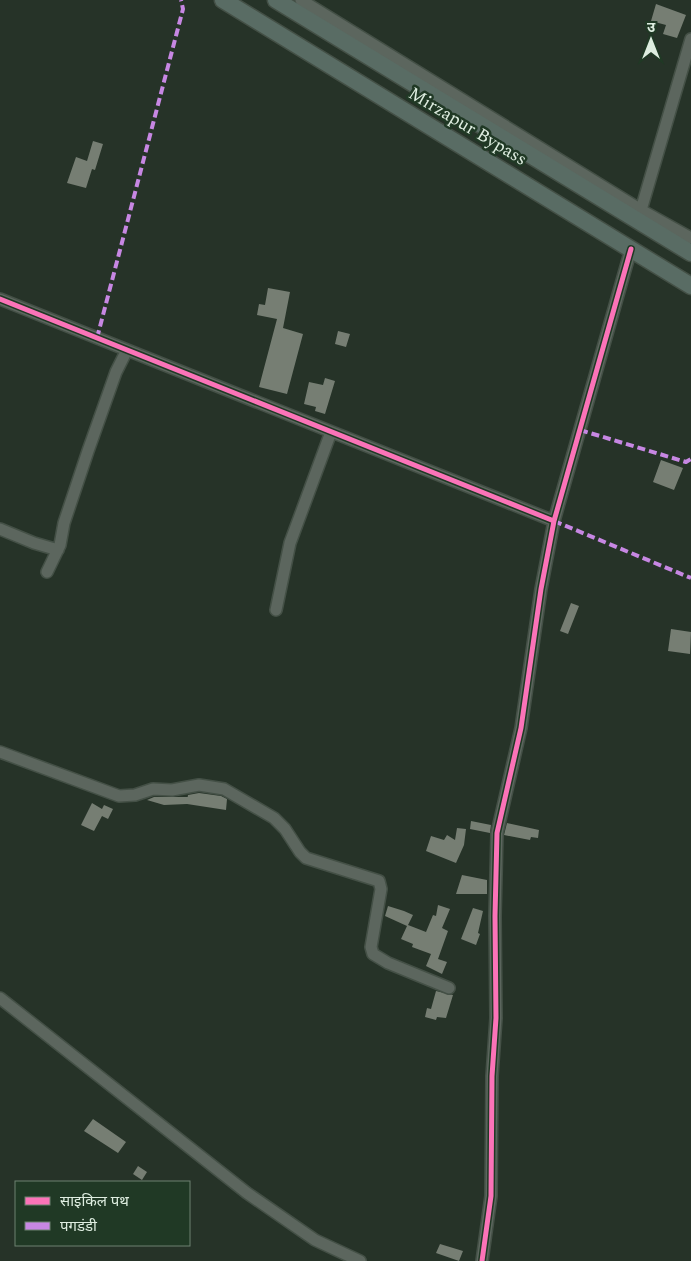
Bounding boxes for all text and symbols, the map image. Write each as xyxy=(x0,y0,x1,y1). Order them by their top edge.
north arrow xyxy=(626,15,676,65)
text: उ xyxy=(647,17,656,38)
street label: Mirzapur Bypass xyxy=(403,80,532,173)
legend xyxy=(15,1181,190,1246)
text: साइकिल पथ xyxy=(60,1190,129,1213)
text: पगडंडी xyxy=(60,1215,98,1238)

